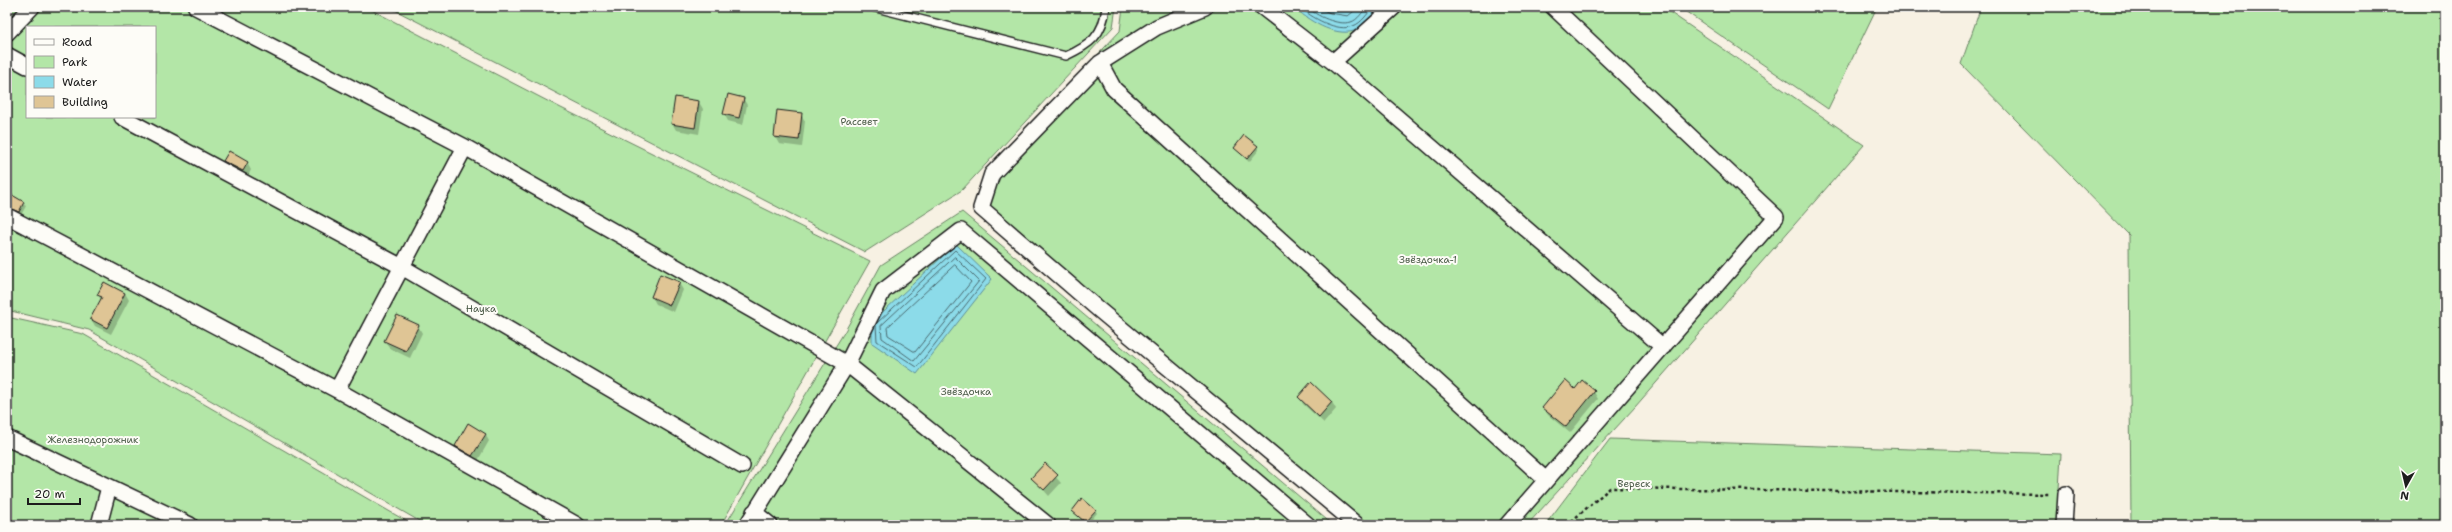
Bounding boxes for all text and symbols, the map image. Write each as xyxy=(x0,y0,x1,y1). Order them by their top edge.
legend xyxy=(26,26,156,118)
text: Road xyxy=(62,34,93,50)
text: Park xyxy=(62,54,88,70)
text: Water xyxy=(62,74,98,90)
text: Building xyxy=(62,94,108,110)
park label: Рассвет xyxy=(841,115,878,128)
park label: Звёздочка-1 xyxy=(1399,253,1457,266)
park label: Наука xyxy=(466,302,497,315)
park label: Звёздочка xyxy=(941,385,992,398)
park label: Железнодорожник xyxy=(48,433,139,446)
north arrow xyxy=(2386,466,2426,506)
park label: Вереск xyxy=(1618,477,1651,490)
scale bar xyxy=(28,480,80,506)
text: 20 m xyxy=(34,486,65,502)
text: N xyxy=(2399,487,2410,503)

